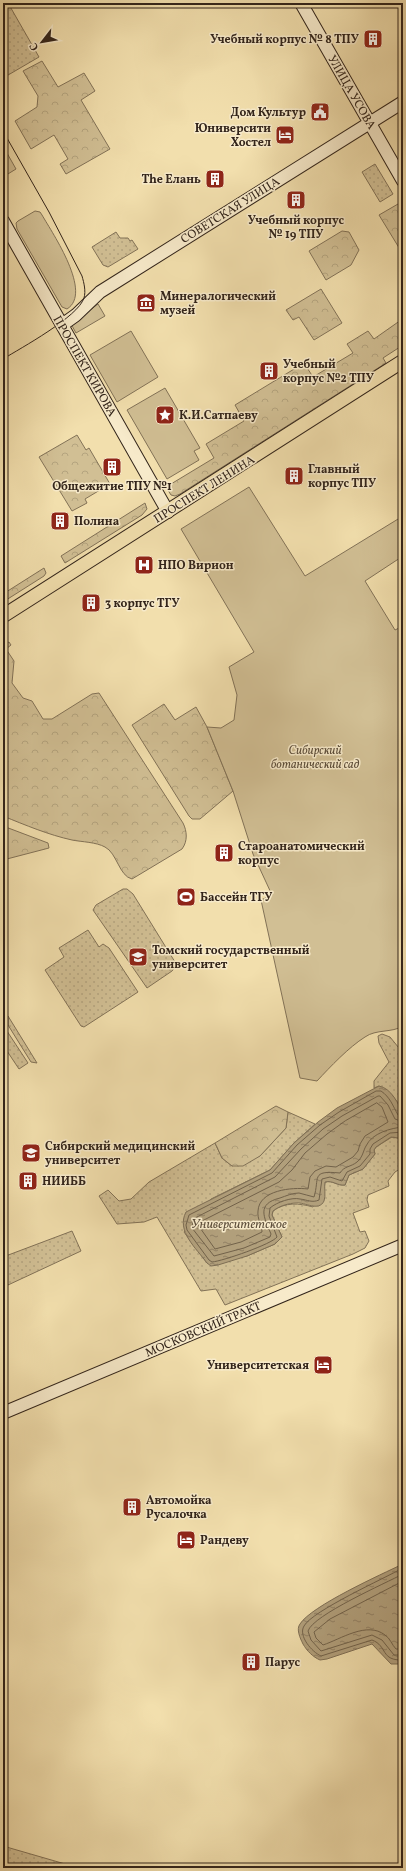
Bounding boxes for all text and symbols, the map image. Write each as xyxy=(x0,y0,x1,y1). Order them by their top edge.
north arrow xyxy=(22,22,62,62)
building icon: Учебный корпус № 8 ТПУ xyxy=(362,28,384,50)
place label: Учебный корпус № 8 ТПУ xyxy=(210,32,359,48)
text: С xyxy=(26,39,43,53)
street label: УЛИЦА УСОВА xyxy=(323,52,379,133)
public building icon: Дом Культур xyxy=(309,101,331,123)
place label: Дом Культур xyxy=(230,105,306,121)
place label: Юниверсити Хостел xyxy=(195,121,271,151)
hotel icon: Юниверсити Хостел xyxy=(274,124,296,146)
building icon: The Елань xyxy=(204,168,226,190)
place label: The Елань xyxy=(141,172,201,188)
street label: СОВЕТСКАЯ УЛИЦА xyxy=(178,174,283,248)
building icon: Учебный корпус № 19 ТПУ xyxy=(285,189,307,211)
place label: Учебный корпус № 19 ТПУ xyxy=(248,213,345,243)
place label: Минералогический музей xyxy=(160,289,276,319)
museum icon: Минералогический музей xyxy=(135,292,157,314)
street label: ПРОСПЕКТ КИРОВА xyxy=(49,313,120,420)
place label: Учебный корпус №2 ТПУ xyxy=(283,357,374,387)
building icon: Учебный корпус №2 ТПУ xyxy=(258,360,280,382)
place icon: К.И.Сатпаеву xyxy=(154,404,176,426)
place label: К.И.Сатпаеву xyxy=(179,408,258,424)
street label: ПРОСПЕКТ ЛЕНИНА xyxy=(151,452,259,527)
building icon: Общежитие ТПУ №1 xyxy=(101,456,123,478)
place label: Главный корпус ТПУ xyxy=(308,462,376,492)
building icon: Главный корпус ТПУ xyxy=(283,465,305,487)
place label: Общежитие ТПУ №1 xyxy=(52,479,172,495)
building icon: Полина xyxy=(49,510,71,532)
place label: Полина xyxy=(74,514,120,530)
hospital icon: НПО Вирион xyxy=(133,554,155,576)
place label: НПО Вирион xyxy=(158,558,234,574)
building icon: 3 корпус ТГУ xyxy=(80,592,102,614)
place label: 3 корпус ТГУ xyxy=(105,596,180,612)
park label: Сибирский ботанический сад xyxy=(271,743,360,773)
place label: Староанатомический корпус xyxy=(238,839,365,869)
building icon: Староанатомический корпус xyxy=(213,842,235,864)
sports icon: Бассейн ТГУ xyxy=(175,886,197,908)
place label: Бассейн ТГУ xyxy=(200,890,272,906)
place label: Томский государственный университет xyxy=(152,943,310,973)
school or university icon: Томский государственный университет xyxy=(127,946,149,968)
place label: Сибирский медицинский университет xyxy=(45,1139,195,1169)
school or university icon: Сибирский медицинский университет xyxy=(20,1142,42,1164)
building icon: НИИББ xyxy=(17,1170,39,1192)
place label: НИИББ xyxy=(42,1174,86,1190)
water label: Университетское xyxy=(191,1216,287,1234)
street label: МОСКОВСКИЙ ТРАКТ xyxy=(143,1297,264,1362)
hotel icon: Университетская xyxy=(312,1354,334,1376)
place label: Университетская xyxy=(207,1358,309,1374)
place label: Автомойка Русалочка xyxy=(146,1493,212,1523)
building icon: Автомойка Русалочка xyxy=(121,1496,143,1518)
hotel icon: Рандеву xyxy=(175,1529,197,1551)
place label: Рандеву xyxy=(200,1533,249,1549)
building icon: Парус xyxy=(240,1651,262,1673)
place label: Парус xyxy=(265,1655,301,1671)

